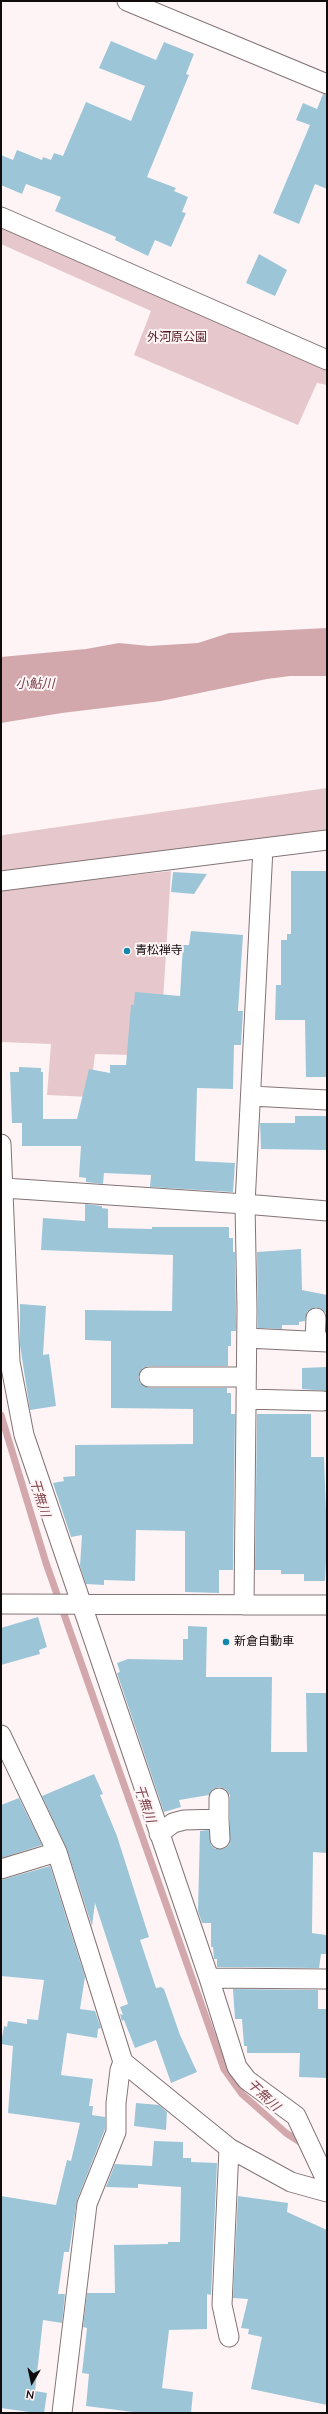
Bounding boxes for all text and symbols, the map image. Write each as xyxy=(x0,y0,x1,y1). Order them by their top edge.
park label: 外河原公園 xyxy=(147,331,207,345)
water label: 小鮎川 xyxy=(16,677,54,693)
place label: 青松禅寺 xyxy=(135,944,183,958)
marker: 青松禅寺 xyxy=(122,946,132,956)
water label: 干無川 xyxy=(26,1477,52,1519)
place label: 新倉自動車 xyxy=(234,1635,294,1649)
marker: 新倉自動車 xyxy=(221,1637,231,1647)
water label: 干無川 xyxy=(130,1783,158,1825)
water label: 干無川 xyxy=(243,2077,283,2115)
north arrow xyxy=(12,2362,52,2402)
text: N xyxy=(25,2386,35,2402)

